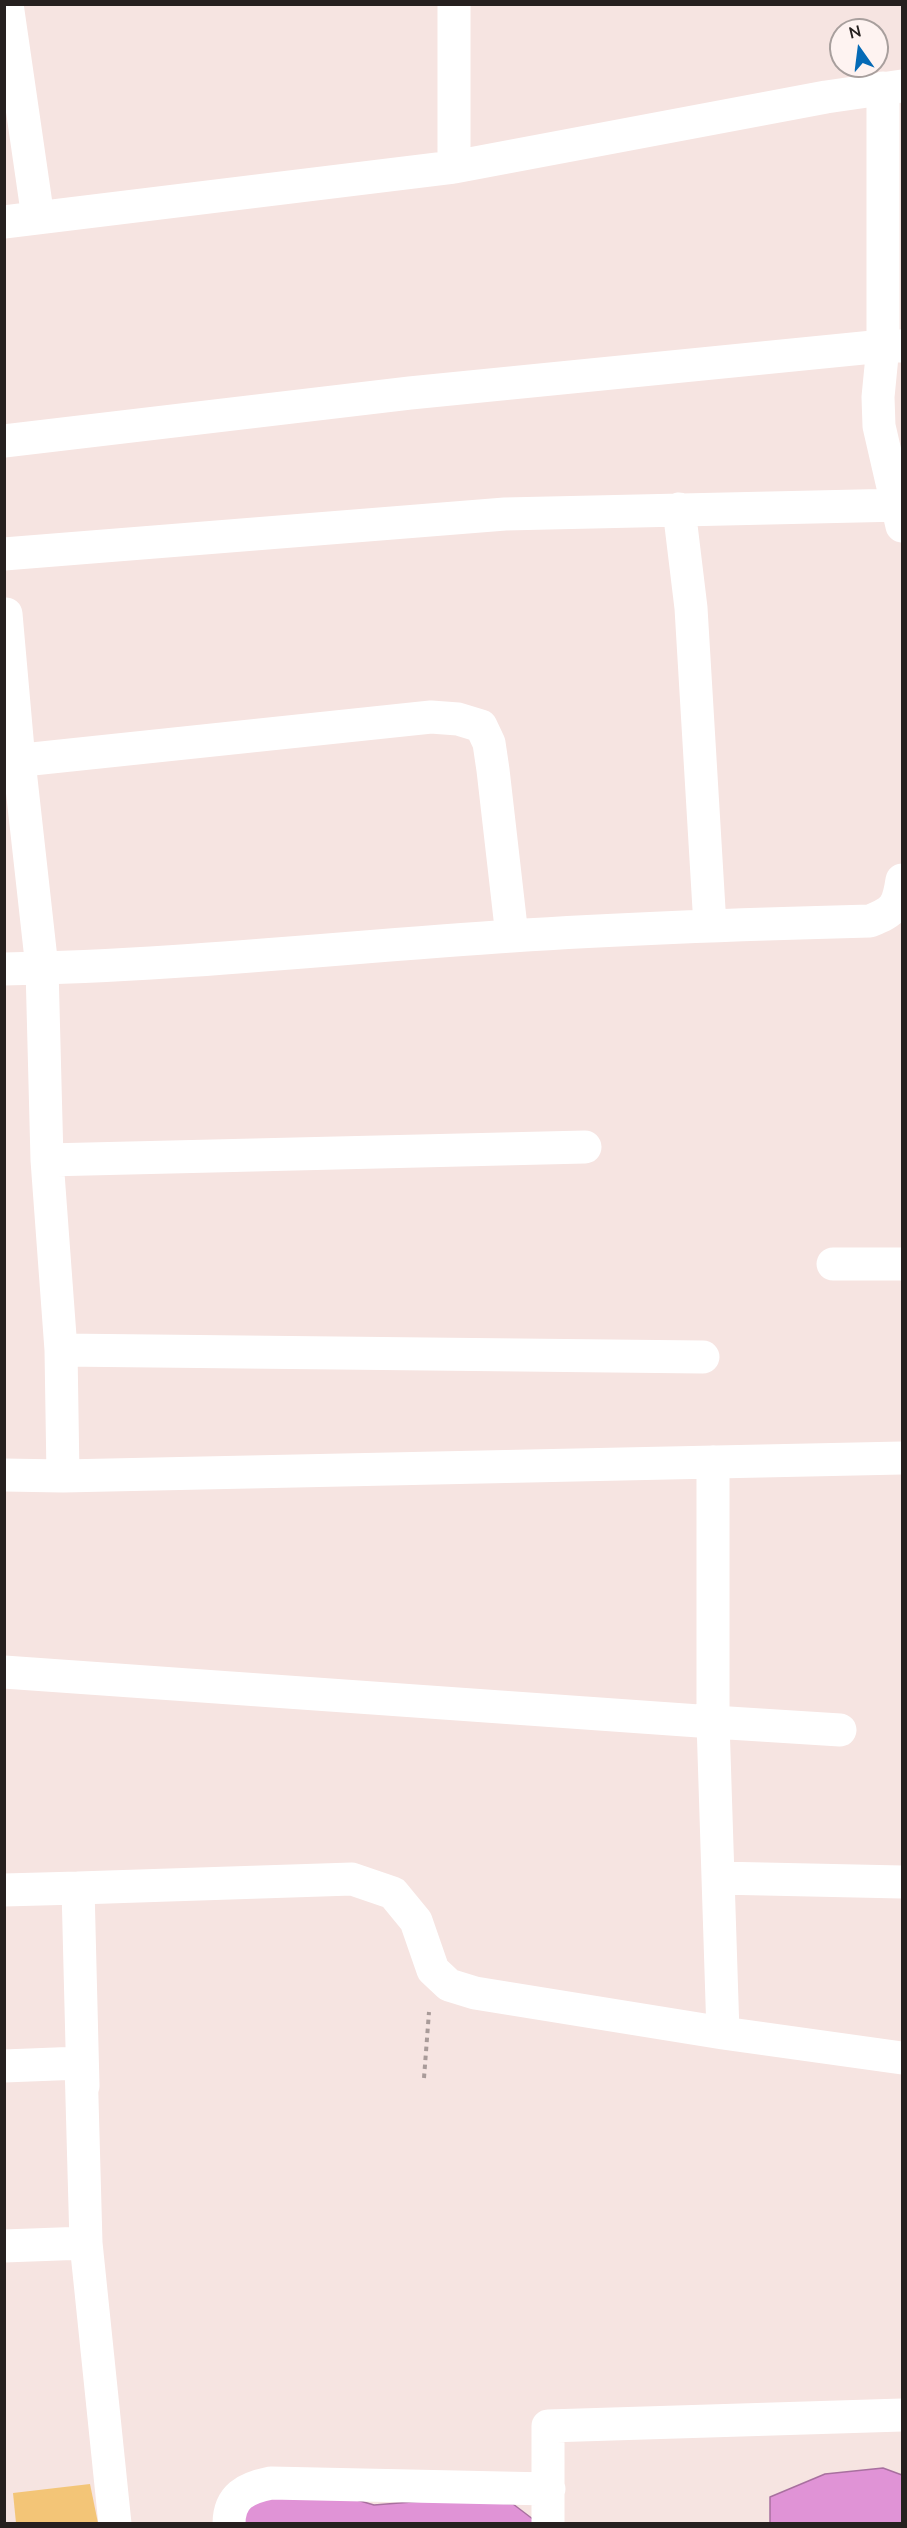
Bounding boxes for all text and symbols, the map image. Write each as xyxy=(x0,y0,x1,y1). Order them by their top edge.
north arrow xyxy=(829,18,889,78)
text: N xyxy=(847,20,864,45)

